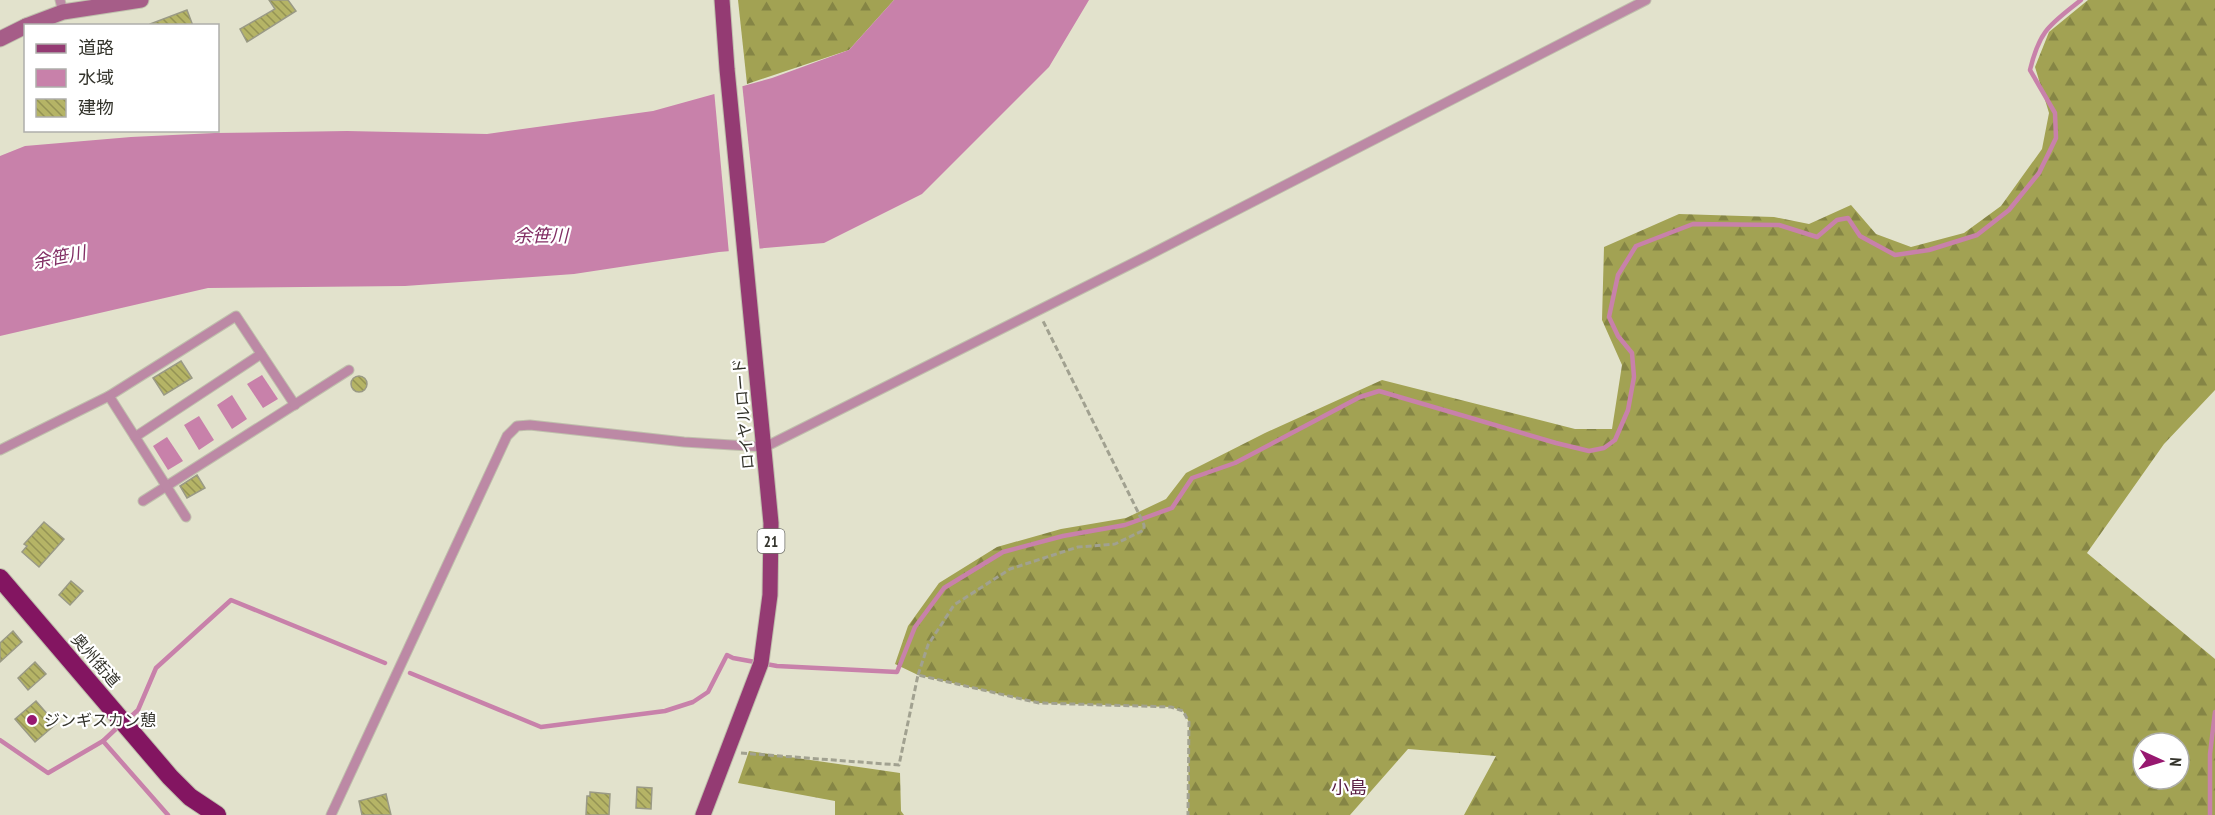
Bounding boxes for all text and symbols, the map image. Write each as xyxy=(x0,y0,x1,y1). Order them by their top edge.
legend xyxy=(24,24,219,132)
text: 道路 xyxy=(78,36,114,59)
text: 水域 xyxy=(78,66,114,89)
text: 建物 xyxy=(78,96,114,119)
water label: 余笹川 xyxy=(514,224,570,247)
water label: 余笹川 xyxy=(30,240,90,273)
street label: ロイヤルロード xyxy=(728,358,758,470)
road number: 21 xyxy=(758,529,784,553)
street label: 奥州街道 xyxy=(67,629,125,691)
place label: ジンギスカン憩 xyxy=(44,710,156,730)
marker: ジンギスカン憩 xyxy=(25,713,39,727)
north arrow xyxy=(2131,731,2191,791)
text: N xyxy=(2166,757,2186,767)
district label: 小島 xyxy=(1331,776,1367,799)

